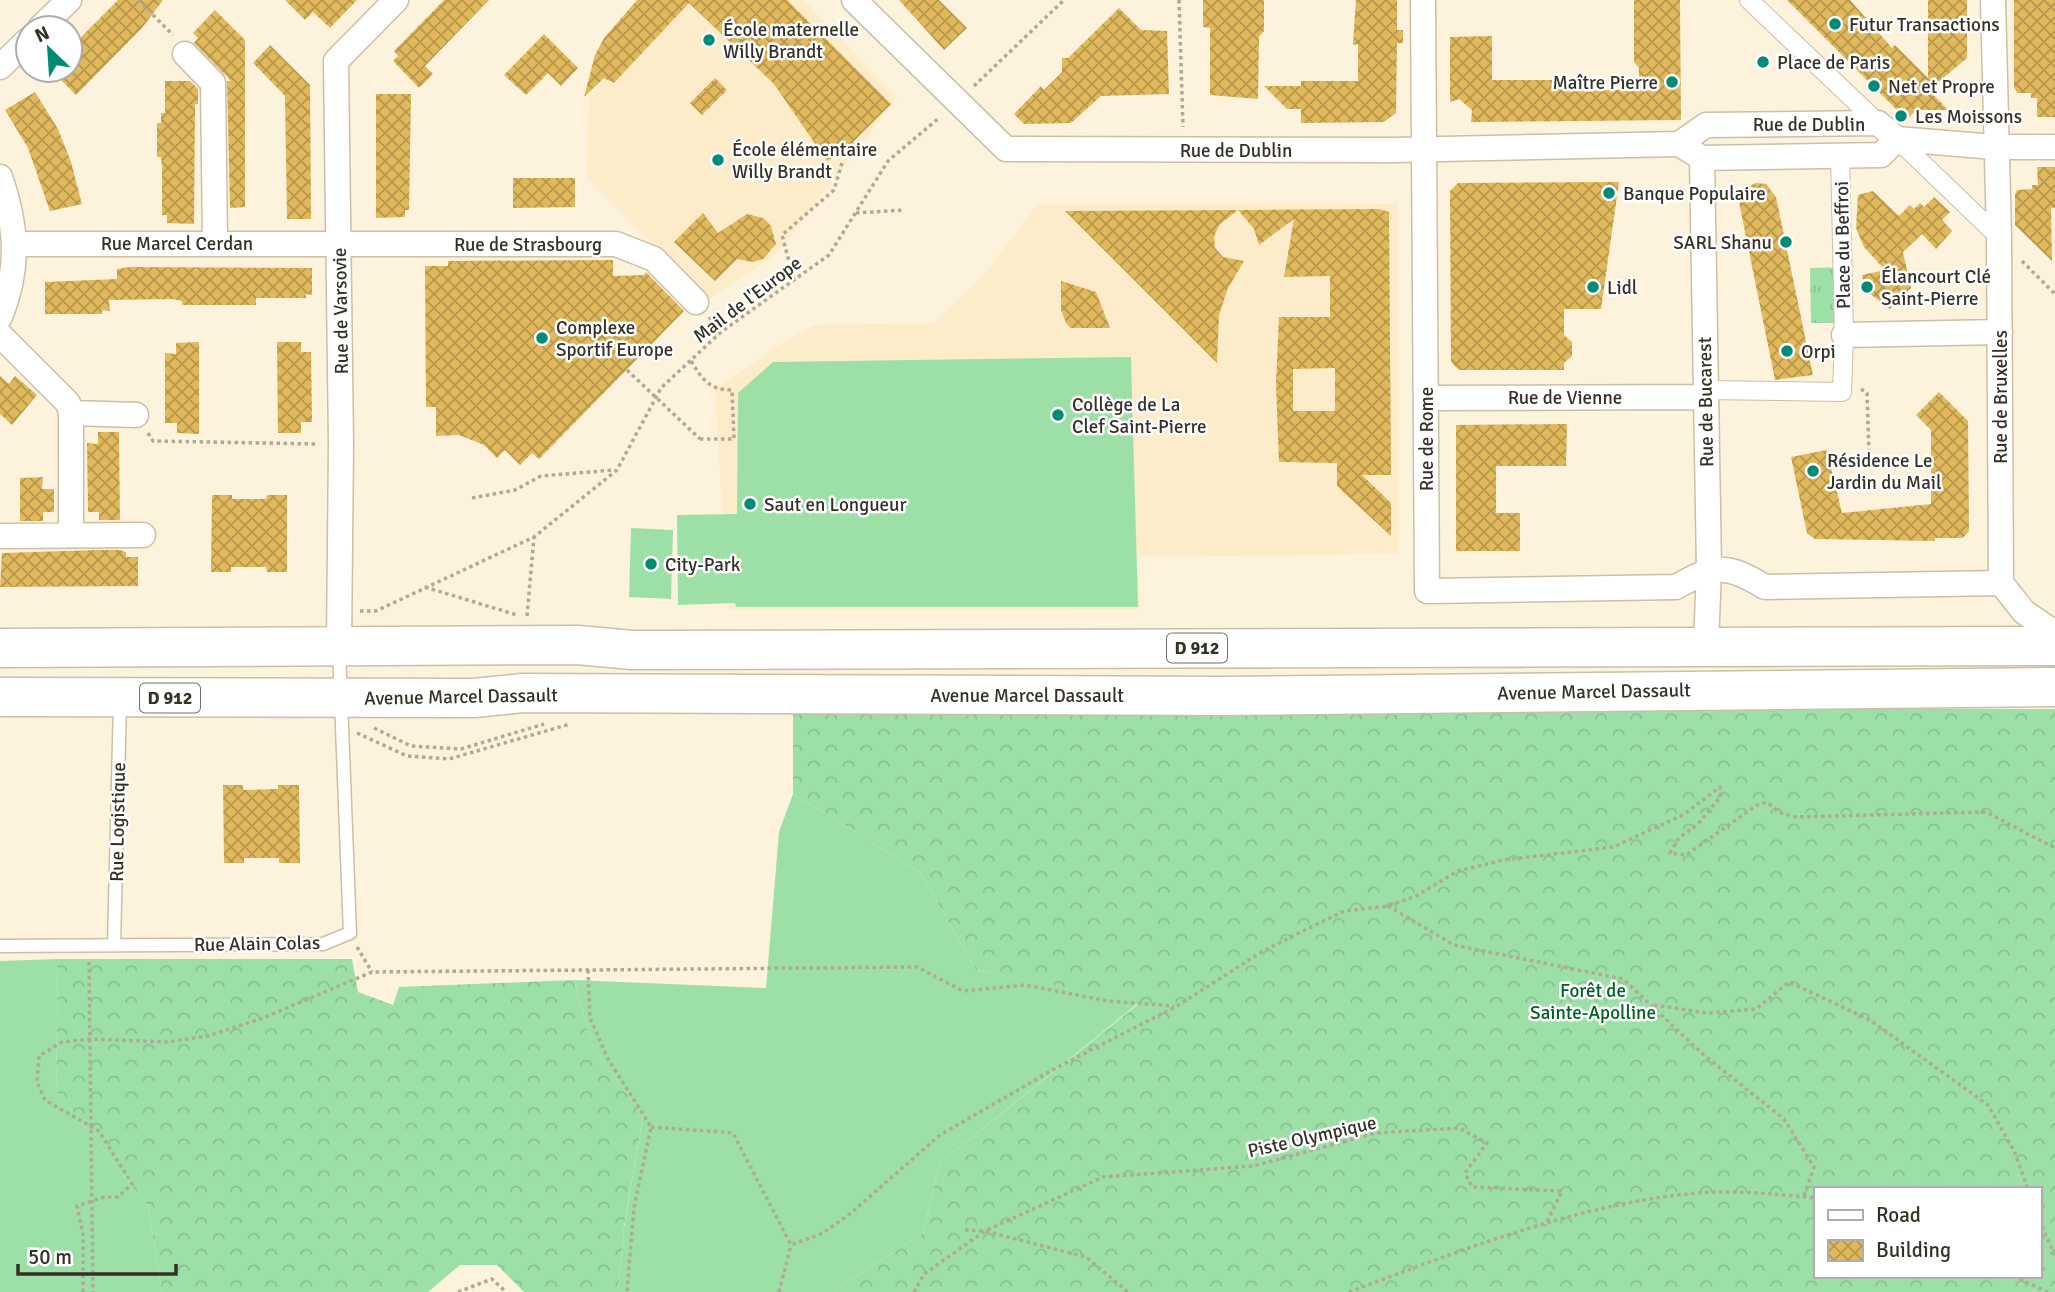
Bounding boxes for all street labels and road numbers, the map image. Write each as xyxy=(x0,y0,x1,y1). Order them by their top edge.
street label: Rue de Dublin xyxy=(1753,113,1865,137)
street label: Rue de Dublin xyxy=(1180,139,1292,163)
street label: Place du Beffroi xyxy=(1830,181,1856,309)
street label: Rue Marcel Cerdan xyxy=(101,232,253,256)
street label: Rue de Strasbourg xyxy=(454,233,602,257)
street label: Rue de Varsovie xyxy=(328,247,354,375)
street label: Mail de l'Europe xyxy=(689,251,807,348)
street label: Rue de Bruxelles xyxy=(1989,330,2013,464)
street label: Rue de Bucarest xyxy=(1693,336,1719,467)
street label: Rue de Vienne xyxy=(1508,386,1622,410)
street label: Rue de Rome xyxy=(1415,387,1439,491)
road number: D 912 xyxy=(1167,634,1227,662)
street label: Avenue Marcel Dassault xyxy=(1497,678,1691,706)
street label: Avenue Marcel Dassault xyxy=(364,683,558,711)
road number: D 912 xyxy=(140,684,200,712)
street label: Avenue Marcel Dassault xyxy=(930,684,1124,708)
street label: Rue Logistique xyxy=(105,762,131,882)
street label: Rue Alain Colas xyxy=(194,931,320,957)
street label: Piste Olympique xyxy=(1245,1111,1379,1163)

